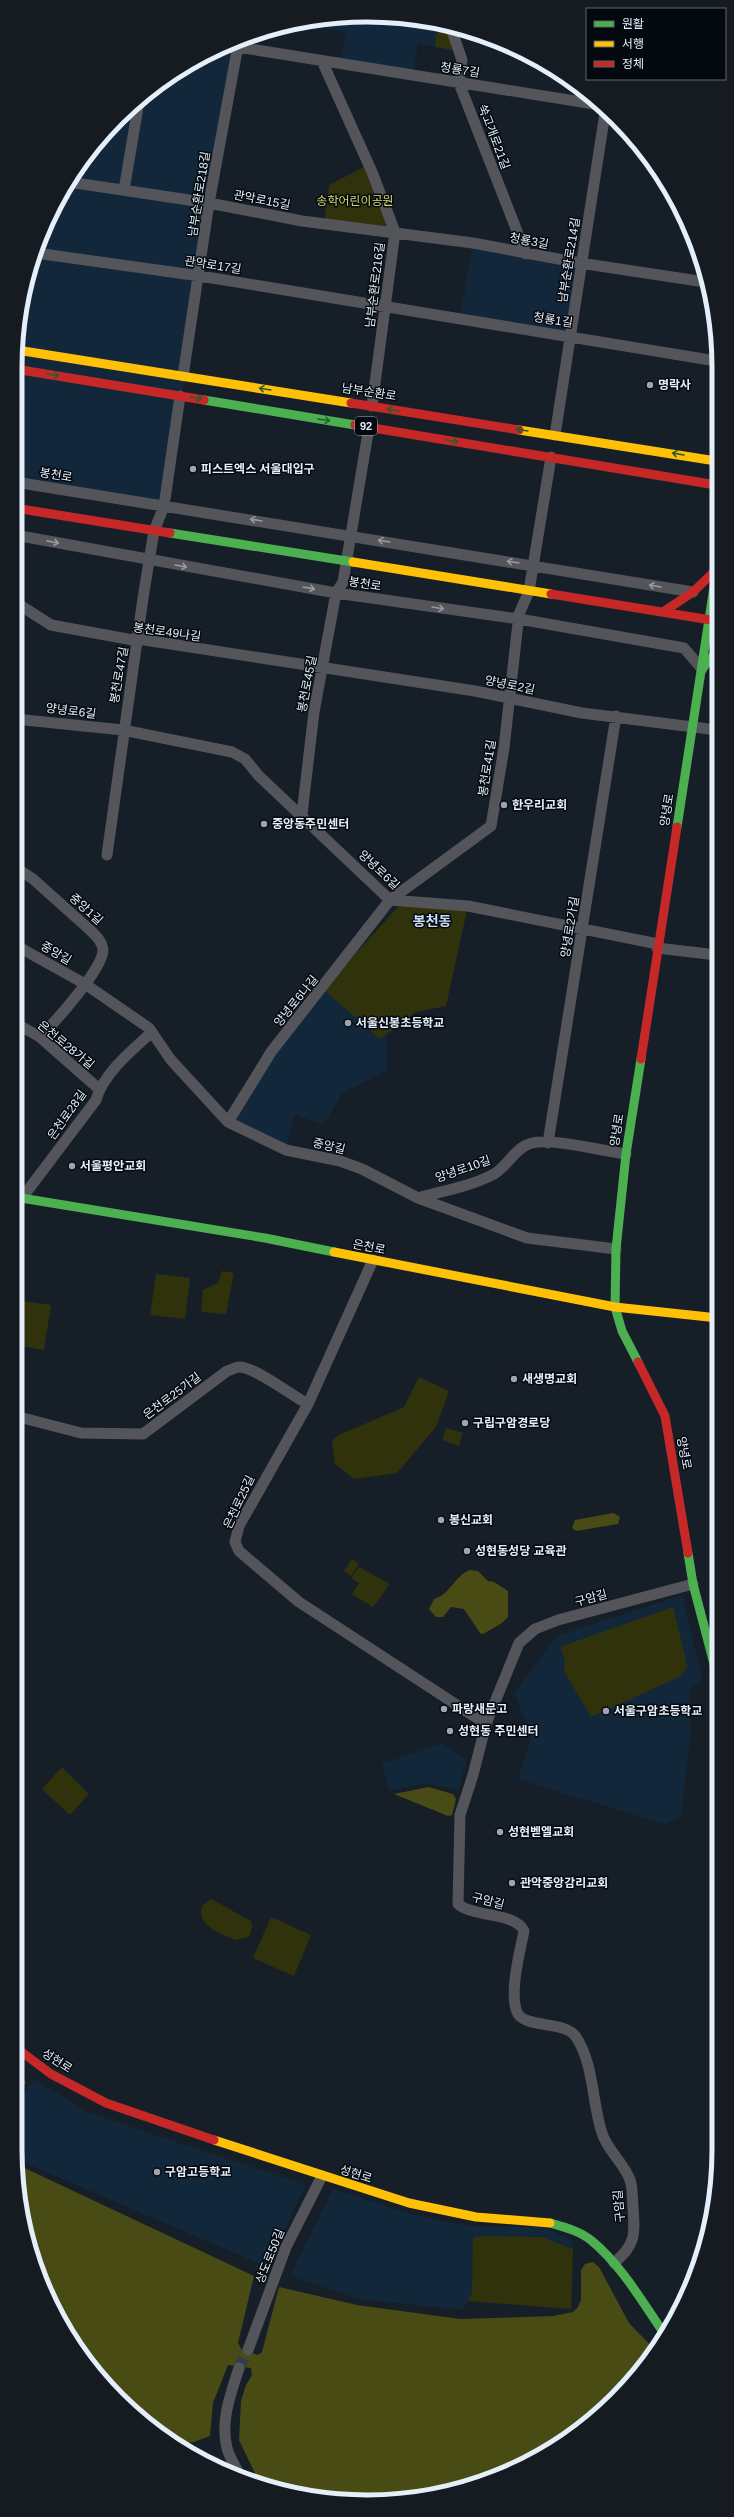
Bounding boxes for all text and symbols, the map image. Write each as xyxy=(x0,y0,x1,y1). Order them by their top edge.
legend xyxy=(586,8,726,80)
text: 원활 xyxy=(622,17,644,31)
text: 서행 xyxy=(622,37,644,51)
text: 정체 xyxy=(622,57,644,71)
street label: 청룡7길 xyxy=(439,60,481,80)
street label: 쑥고개로21길 xyxy=(475,102,513,172)
street label: 남부순환로218길 xyxy=(185,150,213,238)
street label: 관악로15길 xyxy=(232,188,292,212)
park label: 송학어린이공원 xyxy=(316,194,394,208)
street label: 남부순환로214길 xyxy=(555,216,583,304)
street label: 청룡3길 xyxy=(508,230,550,252)
street label: 남부순환로216길 xyxy=(363,241,387,329)
street label: 관악로17길 xyxy=(184,254,242,276)
street label: 청룡1길 xyxy=(532,310,574,330)
one-way arrow xyxy=(47,371,60,379)
place label: 명락사 xyxy=(658,378,691,392)
marker: 명락사 xyxy=(645,380,655,390)
street label: 남부순환로 xyxy=(341,381,397,403)
one-way arrow xyxy=(259,385,272,393)
one-way arrow xyxy=(189,395,202,403)
one-way arrow xyxy=(387,405,400,413)
one-way arrow xyxy=(317,416,330,424)
road number: 92 xyxy=(355,417,377,435)
one-way arrow xyxy=(516,426,529,434)
one-way arrow xyxy=(445,437,458,445)
one-way arrow xyxy=(672,450,685,458)
place label: 피스트엑스 서울대입구 xyxy=(201,462,315,476)
marker: 피스트엑스 서울대입구 xyxy=(188,464,198,474)
street label: 봉천로 xyxy=(39,465,73,485)
one-way arrow xyxy=(250,516,263,524)
one-way arrow xyxy=(378,537,391,545)
one-way arrow xyxy=(46,539,59,547)
one-way arrow xyxy=(507,558,520,566)
one-way arrow xyxy=(174,563,187,571)
street label: 봉천로 xyxy=(348,574,382,594)
one-way arrow xyxy=(649,581,662,589)
one-way arrow xyxy=(302,584,315,592)
one-way arrow xyxy=(431,604,444,612)
street label: 봉천로49나길 xyxy=(132,620,202,644)
street label: 봉천로47길 xyxy=(107,645,131,705)
street label: 봉천로45길 xyxy=(295,654,319,714)
street label: 양녕로2길 xyxy=(484,673,536,697)
street label: 양녕로6길 xyxy=(45,701,97,721)
street label: 봉천로41길 xyxy=(476,739,498,797)
street label: 양녕로 xyxy=(657,793,677,827)
place label: 한우리교회 xyxy=(512,798,567,812)
marker: 한우리교회 xyxy=(499,800,509,810)
place label: 중앙동주민센터 xyxy=(272,817,349,831)
marker: 중앙동주민센터 xyxy=(259,819,269,829)
street label: 양녕로6길 xyxy=(356,848,402,892)
street label: 중앙1길 xyxy=(67,890,105,928)
street label: 양녕로2가길 xyxy=(558,895,582,959)
district label: 봉천동 xyxy=(413,913,451,929)
street label: 중앙길 xyxy=(38,939,74,967)
street label: 양녕로6나길 xyxy=(271,973,321,1029)
place label: 서울신봉초등학교 xyxy=(356,1016,444,1030)
street label: 은천로28가길 xyxy=(35,1018,97,1072)
marker: 서울신봉초등학교 xyxy=(343,1018,353,1028)
street label: 은천로28길 xyxy=(45,1087,89,1143)
street label: 양녕로 xyxy=(607,1113,627,1147)
street label: 중앙길 xyxy=(311,1135,347,1157)
street label: 양녕로10길 xyxy=(434,1153,492,1185)
place label: 서울평안교회 xyxy=(80,1159,146,1173)
marker: 서울평안교회 xyxy=(67,1161,77,1171)
street label: 은천로 xyxy=(351,1237,387,1257)
street label: 은천로25가길 xyxy=(140,1370,204,1422)
place label: 새생명교회 xyxy=(522,1372,577,1386)
marker: 새생명교회 xyxy=(509,1374,519,1384)
place label: 구립구암경로당 xyxy=(473,1416,550,1430)
marker: 구립구암경로당 xyxy=(460,1418,470,1428)
street label: 양녕로 xyxy=(674,1435,694,1471)
street label: 은천로25길 xyxy=(221,1473,257,1531)
place label: 봉신교회 xyxy=(449,1513,493,1527)
marker: 봉신교회 xyxy=(436,1515,446,1525)
place label: 성현동성당 교육관 xyxy=(475,1544,567,1558)
marker: 성현동성당 교육관 xyxy=(462,1546,472,1556)
street label: 구암길 xyxy=(573,1587,609,1609)
place label: 파랑새문고 xyxy=(452,1702,507,1716)
marker: 파랑새문고 xyxy=(439,1704,449,1714)
place label: 서울구암초등학교 xyxy=(614,1704,702,1718)
marker: 서울구암초등학교 xyxy=(601,1706,611,1716)
place label: 성현동 주민센터 xyxy=(458,1724,539,1738)
marker: 성현동 주민센터 xyxy=(445,1726,455,1736)
place label: 성현벧엘교회 xyxy=(508,1825,574,1839)
marker: 성현벧엘교회 xyxy=(495,1827,505,1837)
place label: 관악중앙감리교회 xyxy=(520,1876,608,1890)
marker: 관악중앙감리교회 xyxy=(507,1878,517,1888)
street label: 구암길 xyxy=(470,1890,506,1912)
street label: 성현로 xyxy=(39,2046,75,2076)
street label: 성현로 xyxy=(338,2162,374,2186)
place label: 구암고등학교 xyxy=(165,2165,231,2179)
marker: 구암고등학교 xyxy=(152,2167,162,2177)
street label: 구암길 xyxy=(611,2189,627,2223)
street label: 상도로50길 xyxy=(253,2227,287,2285)

